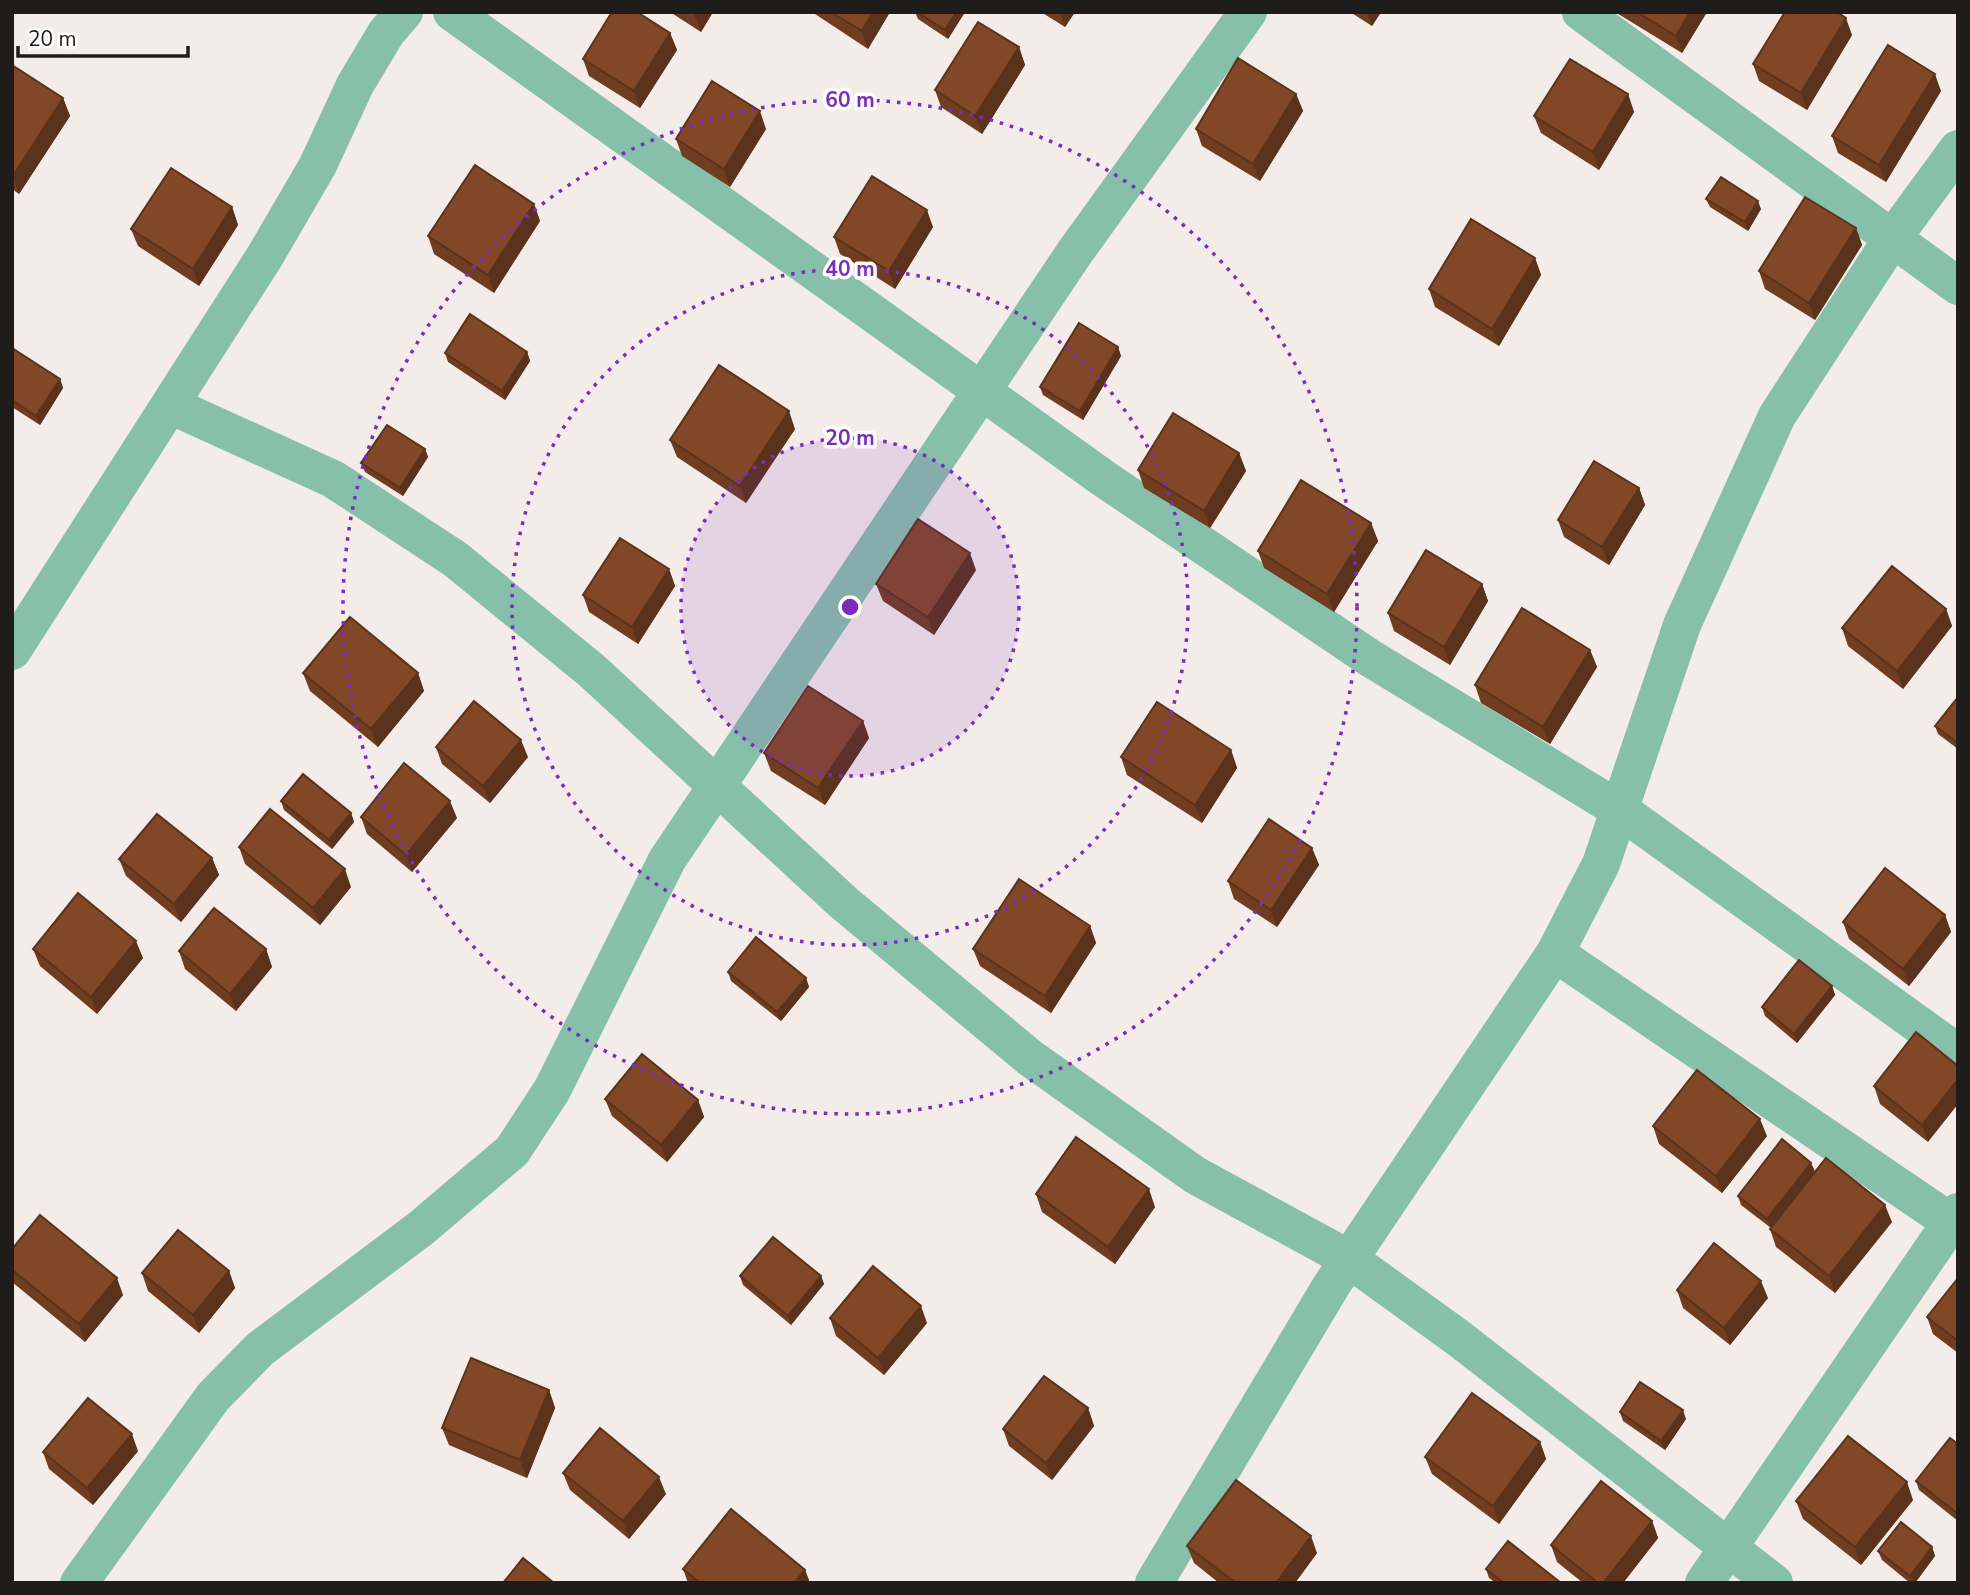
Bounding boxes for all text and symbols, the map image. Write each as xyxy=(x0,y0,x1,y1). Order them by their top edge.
scale bar xyxy=(18,14,187,58)
text: 20 m xyxy=(28,25,77,53)
text: 60 m xyxy=(825,86,875,114)
text: 40 m xyxy=(825,255,875,283)
text: 20 m xyxy=(825,424,875,452)
centre of rings xyxy=(838,595,862,619)

